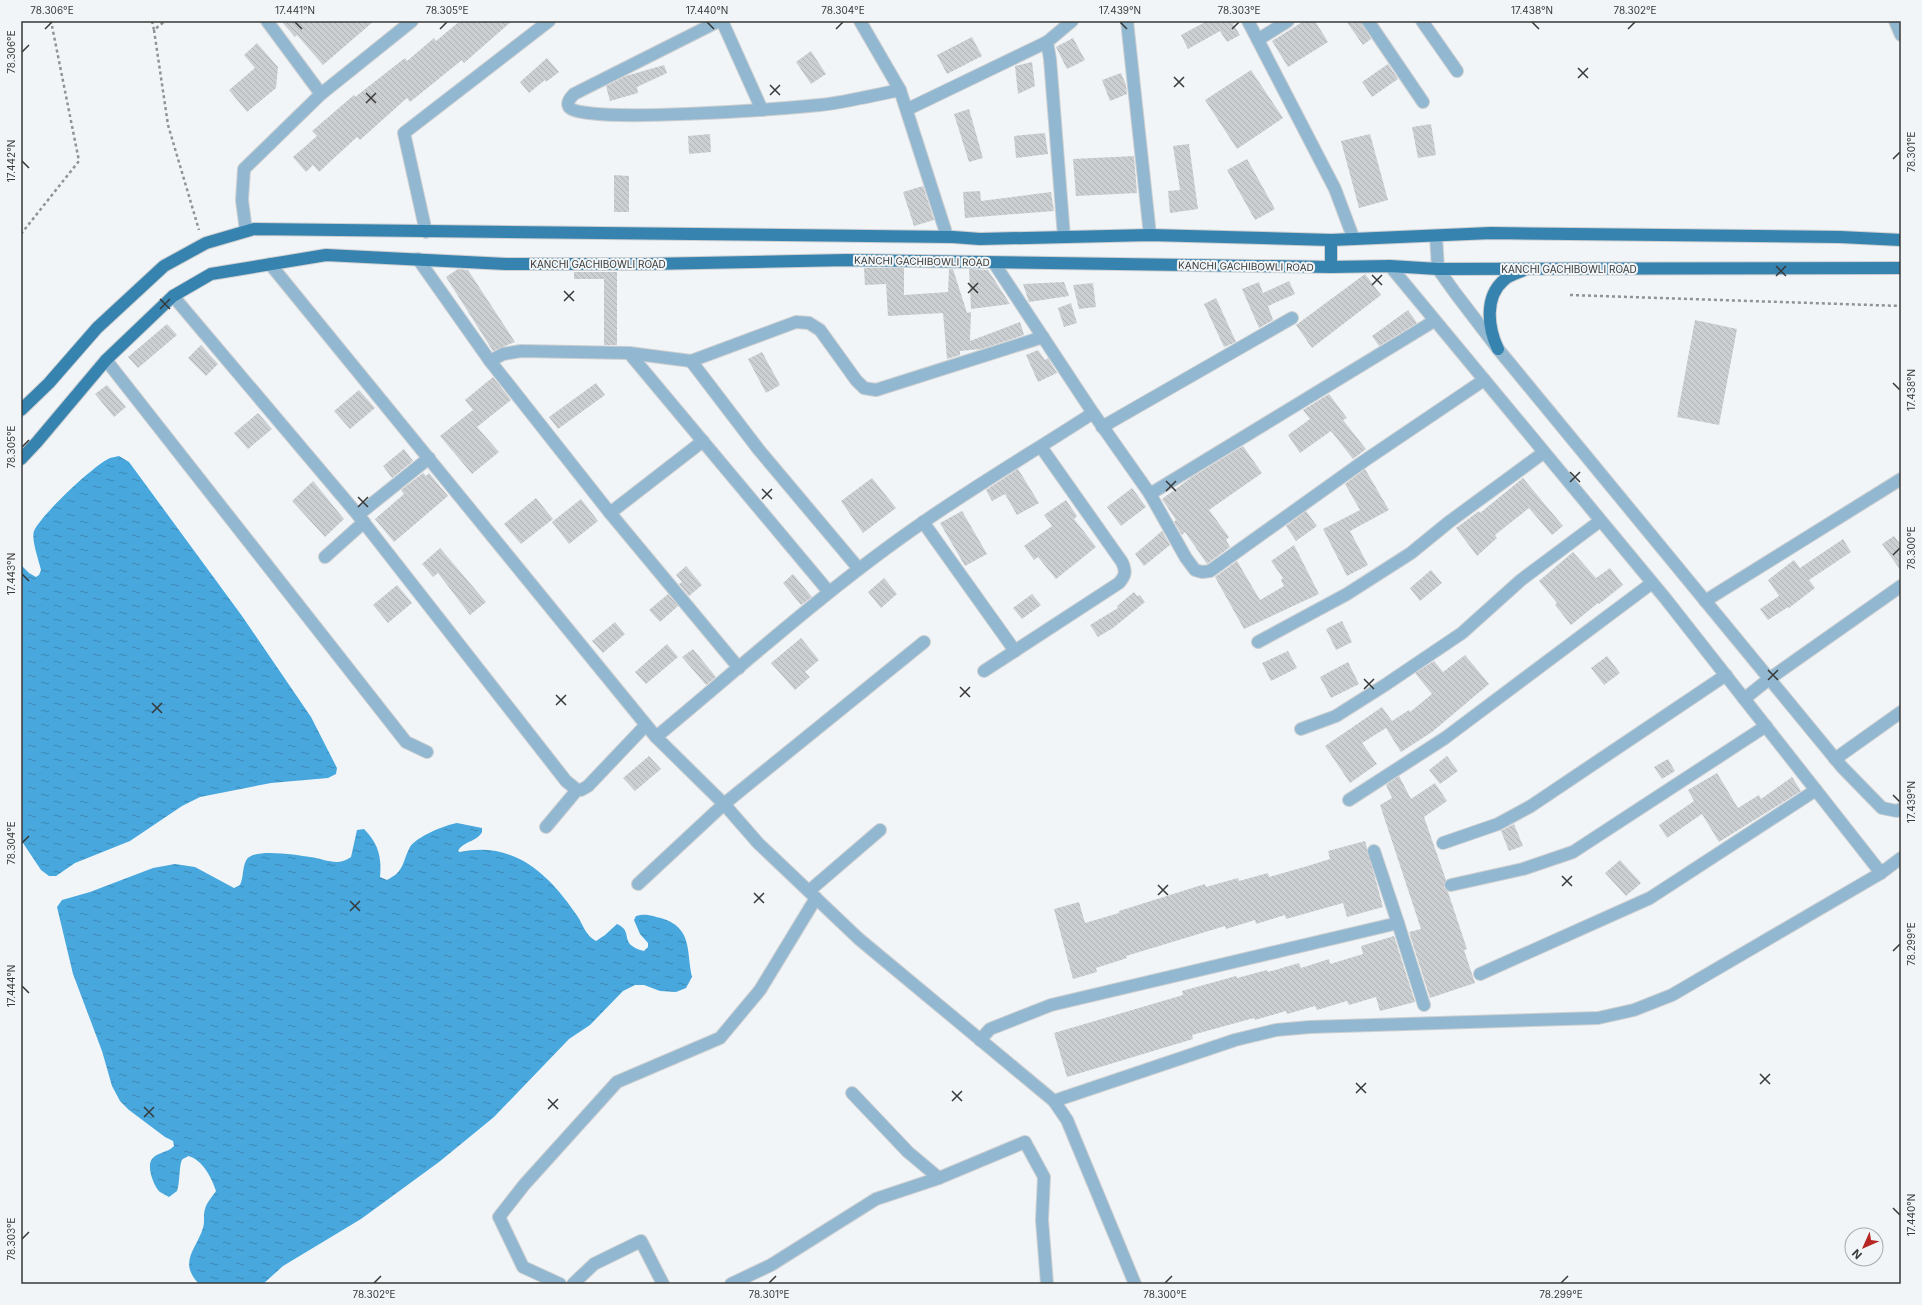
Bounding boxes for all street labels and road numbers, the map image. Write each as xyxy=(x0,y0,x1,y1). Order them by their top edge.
street label: KANCHI GACHIBOWLI ROAD xyxy=(854,254,990,268)
street label: KANCHI GACHIBOWLI ROAD xyxy=(530,258,666,270)
street label: KANCHI GACHIBOWLI ROAD xyxy=(1178,259,1314,273)
street label: KANCHI GACHIBOWLI ROAD xyxy=(1501,263,1637,275)

